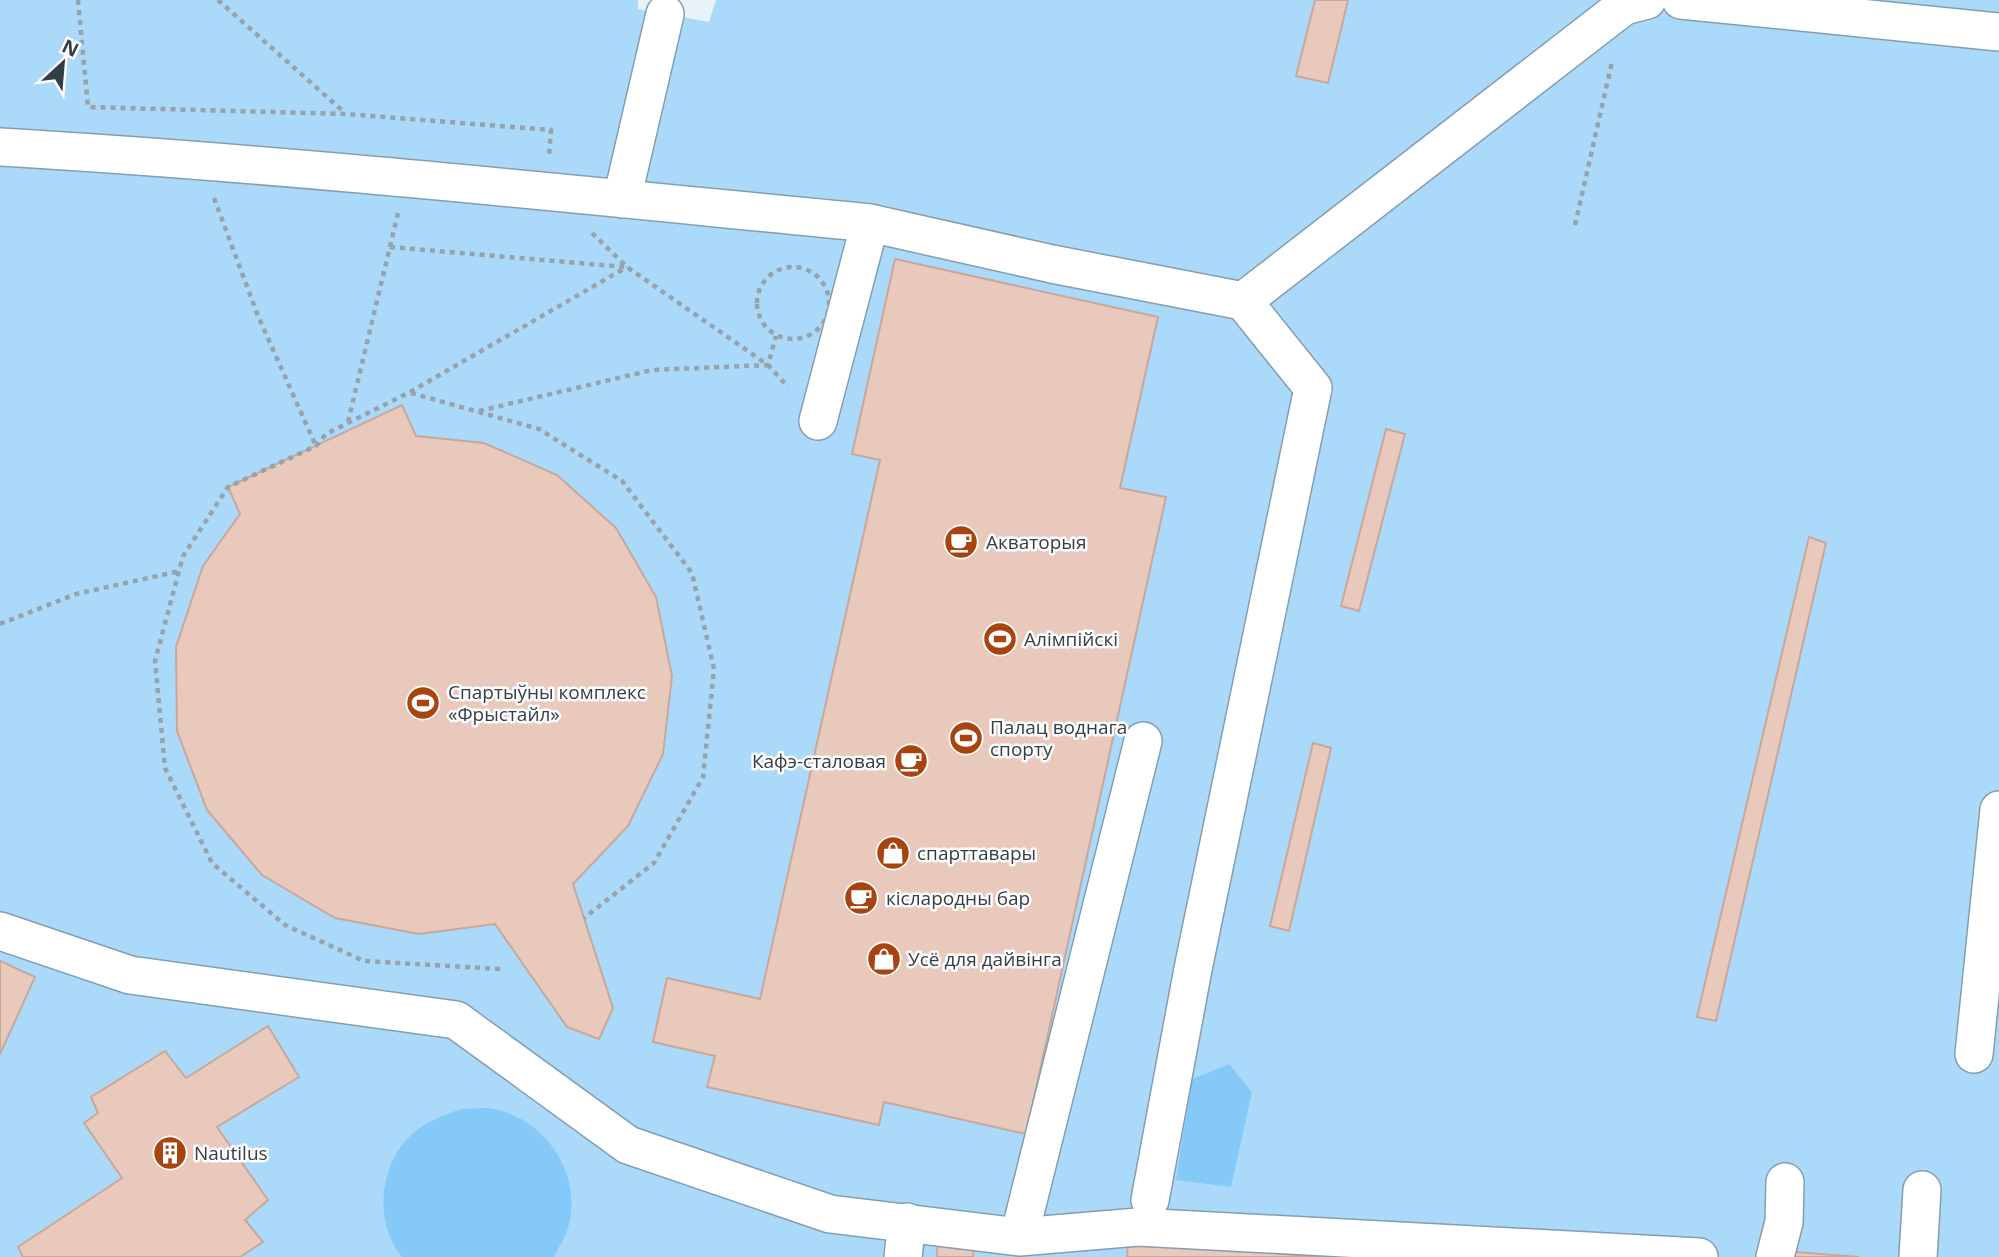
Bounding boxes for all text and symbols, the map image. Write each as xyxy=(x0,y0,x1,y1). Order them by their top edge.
north arrow xyxy=(28,28,98,98)
text: N xyxy=(58,33,83,63)
cafe icon: Акваторыя xyxy=(942,523,980,561)
place label: Акваторыя xyxy=(986,529,1086,555)
sports icon: Алімпійскі xyxy=(981,620,1019,658)
place label: Алімпійскі xyxy=(1024,626,1118,652)
place label: Спартыўны комплекс «Фрыстайл» xyxy=(448,679,646,727)
sports icon: Спартыўны комплекс «Фрыстайл» xyxy=(404,684,442,722)
place label: Палац воднага спорту xyxy=(990,714,1127,762)
sports icon: Палац воднага спорту xyxy=(947,719,985,757)
cafe icon: Кафэ-сталовая xyxy=(892,742,930,780)
place label: Кафэ-сталовая xyxy=(752,748,886,774)
shop icon: спарттавары xyxy=(874,834,912,872)
place label: спарттавары xyxy=(917,840,1036,866)
cafe icon: кіслародны бар xyxy=(842,879,880,917)
place label: кіслародны бар xyxy=(886,885,1030,911)
shop icon: Усё для дайвінга xyxy=(865,940,903,978)
place label: Усё для дайвінга xyxy=(908,946,1062,972)
building icon: Nautilus xyxy=(151,1134,189,1172)
place label: Nautilus xyxy=(194,1140,268,1166)

